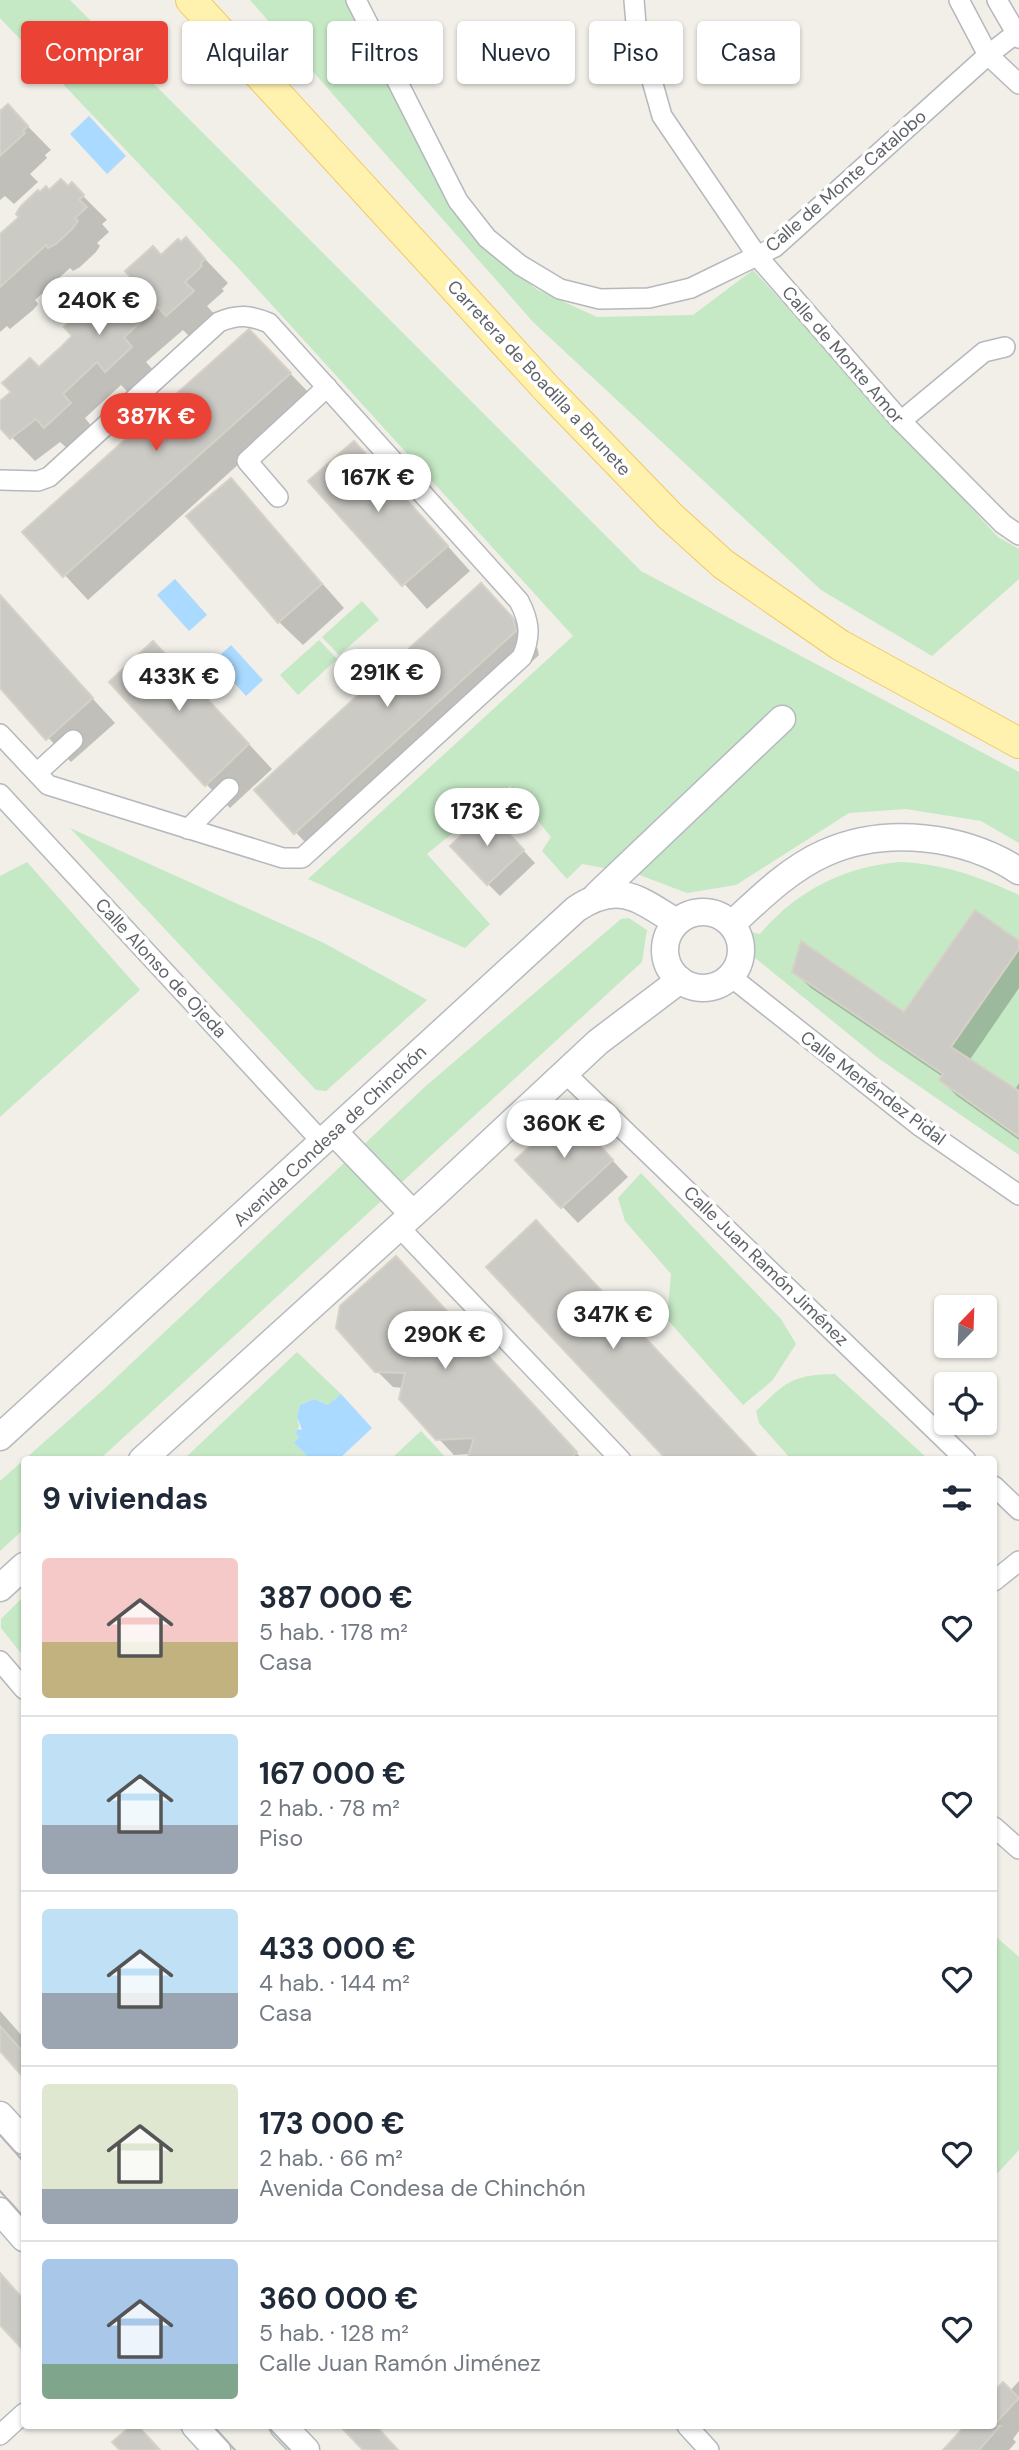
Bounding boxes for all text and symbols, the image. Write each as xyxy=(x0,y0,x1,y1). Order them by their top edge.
chip: Comprar xyxy=(21,21,168,84)
chip: Alquilar xyxy=(182,21,313,84)
chip: Filtros xyxy=(327,21,443,84)
chip: Nuevo xyxy=(457,21,575,84)
chip: Piso xyxy=(589,21,683,84)
chip: Casa xyxy=(697,21,800,84)
street label: Calle de Monte Catalobo xyxy=(760,104,932,258)
street label: Carretera de Boadilla a Brunete xyxy=(442,275,636,481)
pin: 240K € xyxy=(42,278,156,337)
street label: Calle de Monte Amor xyxy=(776,281,910,429)
text: 240K € xyxy=(58,285,140,315)
pin: 387K € xyxy=(99,393,213,453)
text: 387K € xyxy=(116,401,196,431)
pin: 167K € xyxy=(321,454,435,514)
text: 167K € xyxy=(341,462,415,492)
pin: 291K € xyxy=(330,650,444,709)
pin: 433K € xyxy=(122,654,236,713)
text: 291K € xyxy=(350,657,424,687)
text: 433K € xyxy=(138,661,220,691)
pin: 173K € xyxy=(430,788,544,848)
text: 173K € xyxy=(451,796,523,826)
street label: Calle Alonso de Ojeda xyxy=(90,893,232,1043)
street label: Calle Menéndez Pidal xyxy=(795,1025,951,1151)
street label: Avenida Condesa de Chinchón xyxy=(228,1040,432,1232)
pin: 360K € xyxy=(507,1100,621,1160)
text: 360K € xyxy=(522,1108,606,1138)
street label: Calle Juan Ramón Jiménez xyxy=(678,1181,854,1351)
pin: 347K € xyxy=(556,1292,670,1351)
north arrow xyxy=(934,1295,998,1358)
map controls xyxy=(934,1295,997,1435)
text: 347K € xyxy=(573,1299,653,1329)
pin: 290K € xyxy=(388,1312,502,1371)
text: 290K € xyxy=(404,1319,486,1349)
button: locate xyxy=(934,1372,997,1435)
text: 9 viviendas xyxy=(42,1479,208,1518)
icon: filters xyxy=(938,1479,976,1517)
text: 387 000 € xyxy=(259,1578,413,1617)
icon: home xyxy=(98,1586,182,1670)
icon: heart xyxy=(938,1609,976,1647)
text: 5 hab. · 178 m² xyxy=(259,1617,408,1647)
text: Casa xyxy=(259,1647,312,1677)
text: 167 000 € xyxy=(259,1754,406,1793)
icon: home xyxy=(98,1762,182,1846)
icon: heart xyxy=(938,1785,976,1823)
text: 2 hab. · 78 m² xyxy=(259,1793,400,1823)
text: Piso xyxy=(259,1823,303,1853)
text: 433 000 € xyxy=(259,1929,416,1968)
icon: home xyxy=(98,1937,182,2021)
icon: heart xyxy=(938,1960,976,1998)
text: 4 hab. · 144 m² xyxy=(259,1968,410,1998)
text: Casa xyxy=(259,1998,312,2028)
text: 173 000 € xyxy=(259,2104,405,2143)
icon: home xyxy=(98,2112,182,2196)
icon: heart xyxy=(938,2135,976,2173)
text: 2 hab. · 66 m² xyxy=(259,2143,403,2173)
text: Avenida Condesa de Chinchón xyxy=(259,2173,586,2203)
text: 360 000 € xyxy=(259,2279,418,2318)
icon: home xyxy=(98,2287,182,2371)
icon: heart xyxy=(938,2310,976,2348)
text: 5 hab. · 128 m² xyxy=(259,2318,409,2348)
text: Calle Juan Ramón Jiménez xyxy=(259,2348,541,2378)

